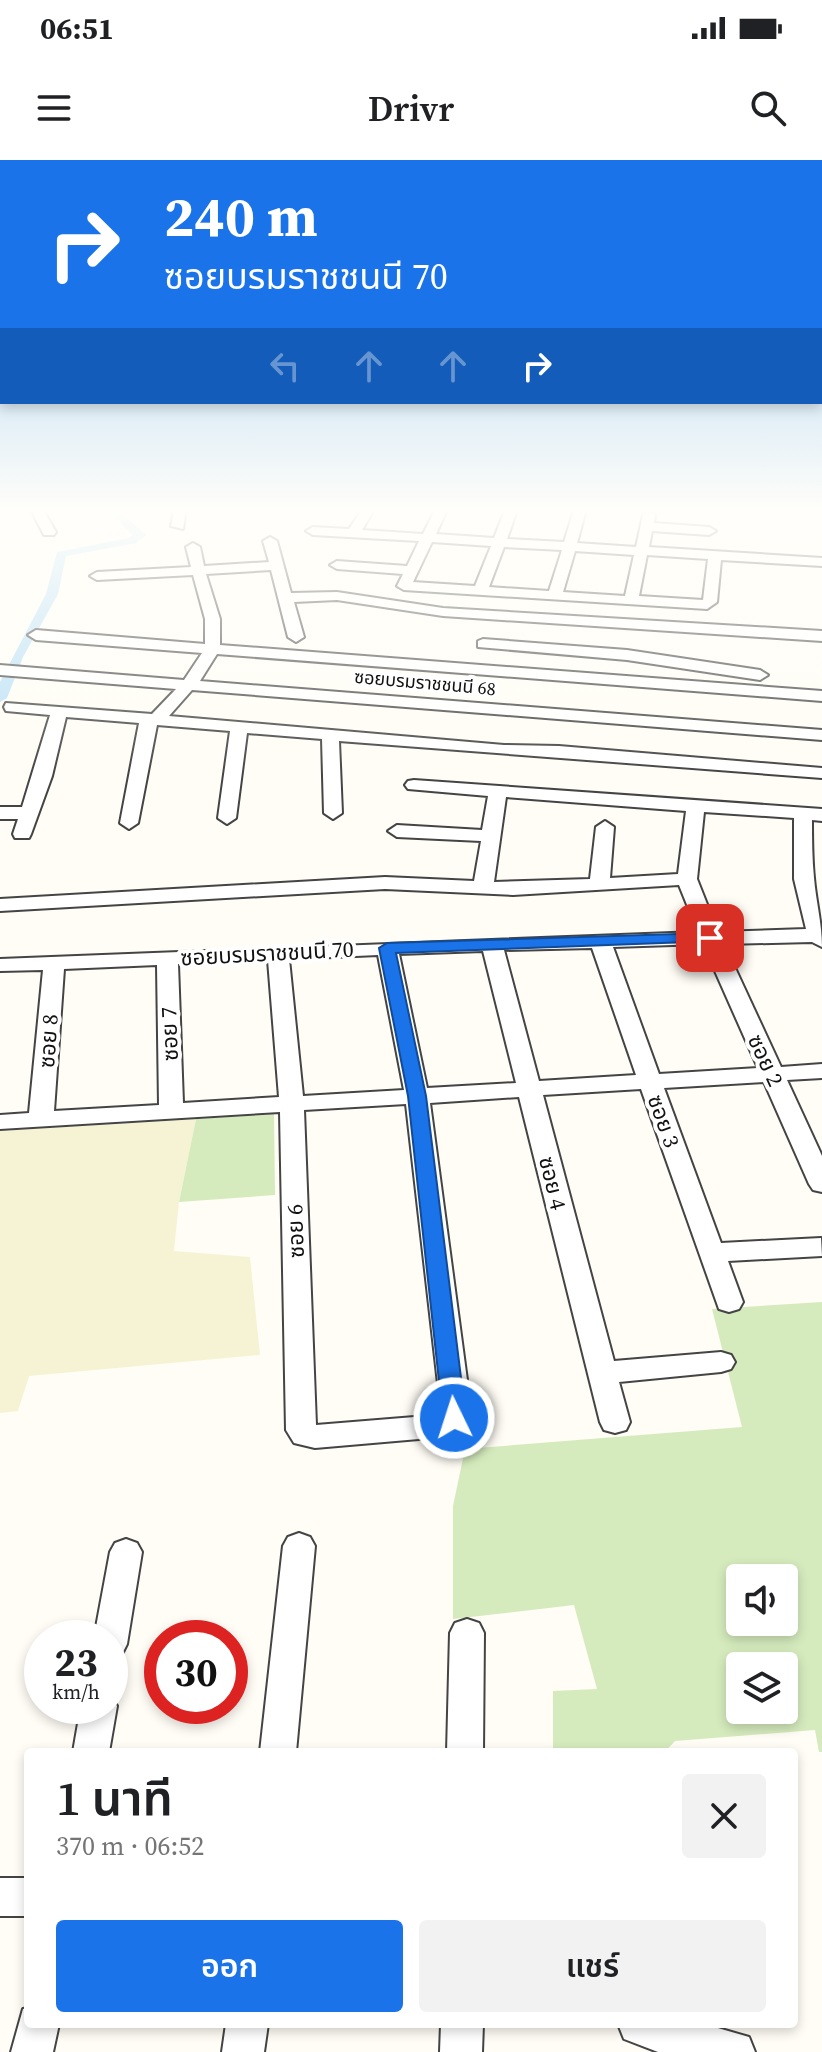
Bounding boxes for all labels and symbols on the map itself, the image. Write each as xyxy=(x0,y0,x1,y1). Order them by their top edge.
street label: ซอยบรมราชชนนี 68 xyxy=(353,664,497,701)
pin xyxy=(676,904,744,972)
street label: ซอยบรมราชชนนี 70 xyxy=(180,933,354,973)
street label: ซอย 7 xyxy=(153,1006,185,1062)
street label: ซอย 8 xyxy=(31,1013,65,1069)
street label: ซอย 2 xyxy=(741,1029,791,1091)
street label: ซอย 3 xyxy=(641,1090,687,1152)
street label: ซอย 4 xyxy=(532,1153,574,1213)
street label: ซอย 6 xyxy=(279,1203,311,1259)
position arrow xyxy=(412,1376,496,1460)
speed limit sign: 30 xyxy=(144,1620,248,1724)

